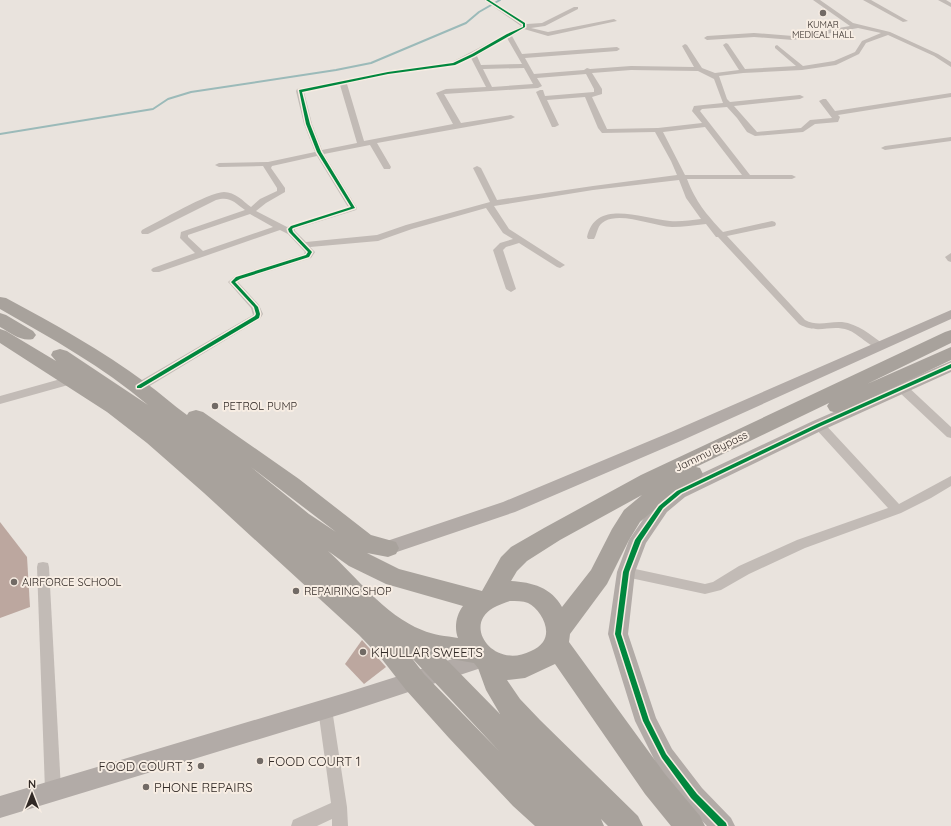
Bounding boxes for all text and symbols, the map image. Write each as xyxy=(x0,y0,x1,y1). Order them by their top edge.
marker: KUMAR MEDICAL HALL xyxy=(818,8,828,18)
place label: KUMAR MEDICAL HALL xyxy=(792,19,854,40)
place label: PETROL PUMP xyxy=(223,399,297,413)
marker: PETROL PUMP xyxy=(210,401,220,411)
street label: Jammu Bypass xyxy=(672,427,750,475)
place label: AIRFORCE SCHOOL xyxy=(22,575,122,589)
marker: AIRFORCE SCHOOL xyxy=(9,577,19,587)
place label: REPAIRING SHOP xyxy=(304,584,392,598)
marker: REPAIRING SHOP xyxy=(291,586,301,596)
place label: KHULLAR SWEETS xyxy=(371,644,483,660)
marker: KHULLAR SWEETS xyxy=(358,647,368,657)
place label: FOOD COURT 1 xyxy=(268,753,361,769)
marker: FOOD COURT 1 xyxy=(255,756,265,766)
place label: FOOD COURT 3 xyxy=(99,758,193,774)
marker: FOOD COURT 3 xyxy=(196,761,206,771)
north arrow xyxy=(12,774,52,814)
text: N xyxy=(28,777,36,791)
place label: PHONE REPAIRS xyxy=(154,779,252,795)
marker: PHONE REPAIRS xyxy=(141,782,151,792)

